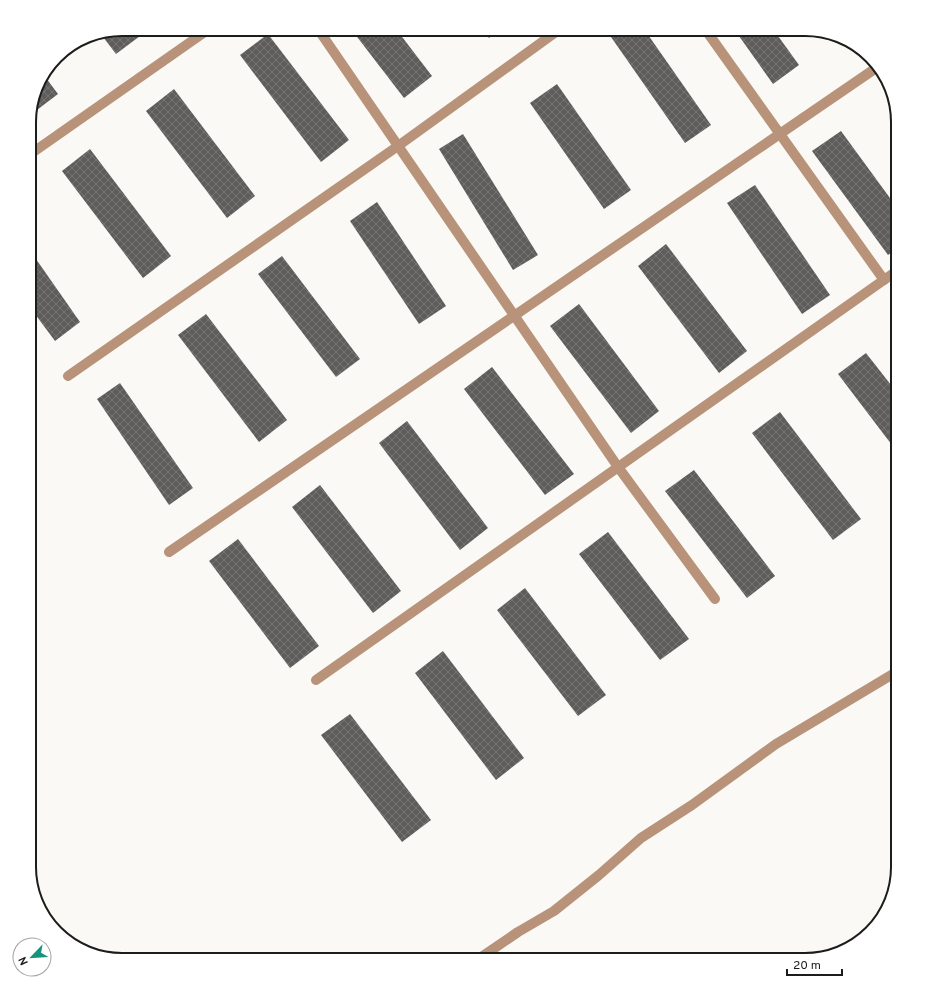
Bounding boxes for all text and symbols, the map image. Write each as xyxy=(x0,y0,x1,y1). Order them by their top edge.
north arrow xyxy=(12,937,52,977)
scale bar xyxy=(787,951,842,977)
text: N xyxy=(16,954,32,967)
text: 20 m xyxy=(793,958,821,974)

